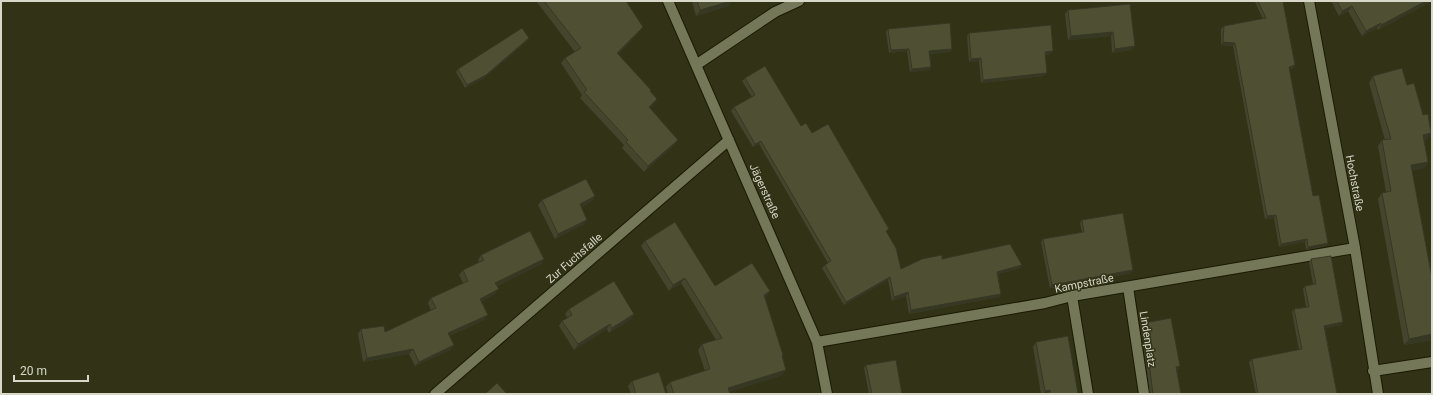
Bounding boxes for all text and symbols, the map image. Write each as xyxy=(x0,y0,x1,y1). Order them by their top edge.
street label: Hochstraße xyxy=(1343,154,1366,213)
street label: Jägerstraße xyxy=(747,162,783,221)
street label: Zur Fuchsfalle xyxy=(544,231,605,286)
street label: Kampstraße xyxy=(1053,271,1115,296)
street label: Lindenplatz xyxy=(1137,310,1158,369)
scale bar xyxy=(14,357,88,383)
text: 20 m xyxy=(20,364,47,378)

